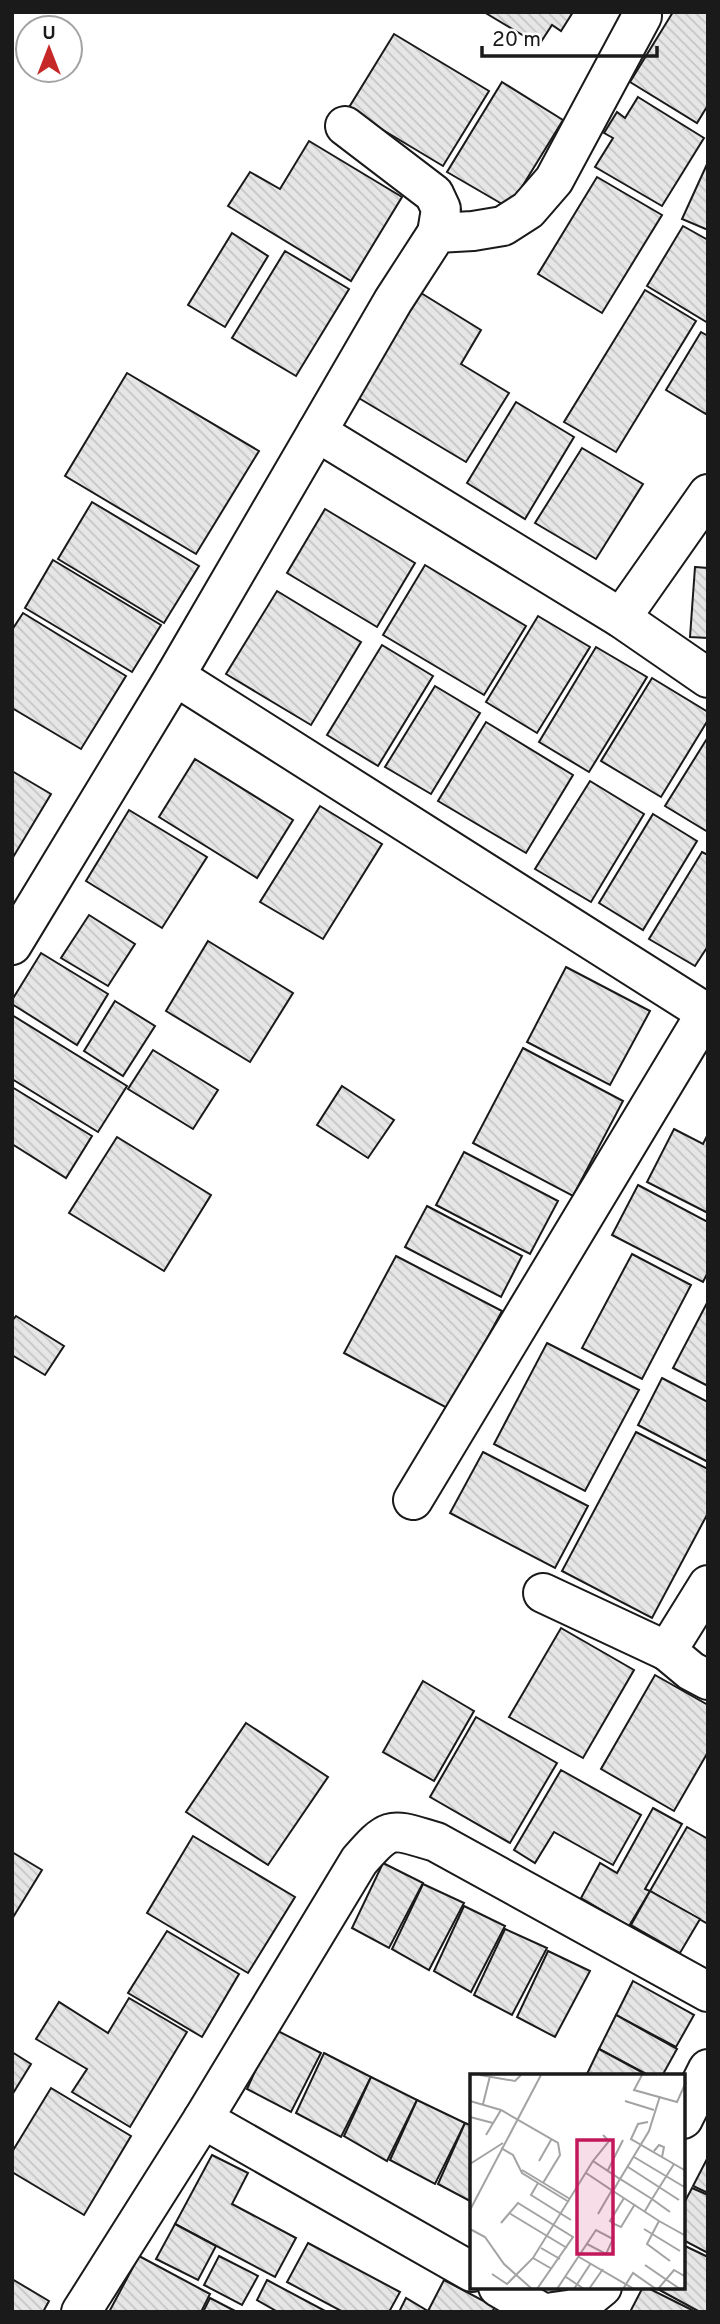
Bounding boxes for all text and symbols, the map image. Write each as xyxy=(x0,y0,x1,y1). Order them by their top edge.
north arrow xyxy=(14,14,84,84)
scale bar xyxy=(482,14,657,58)
text: U xyxy=(42,22,56,46)
text: 20 m xyxy=(492,27,541,54)
inset map xyxy=(470,2074,685,2289)

